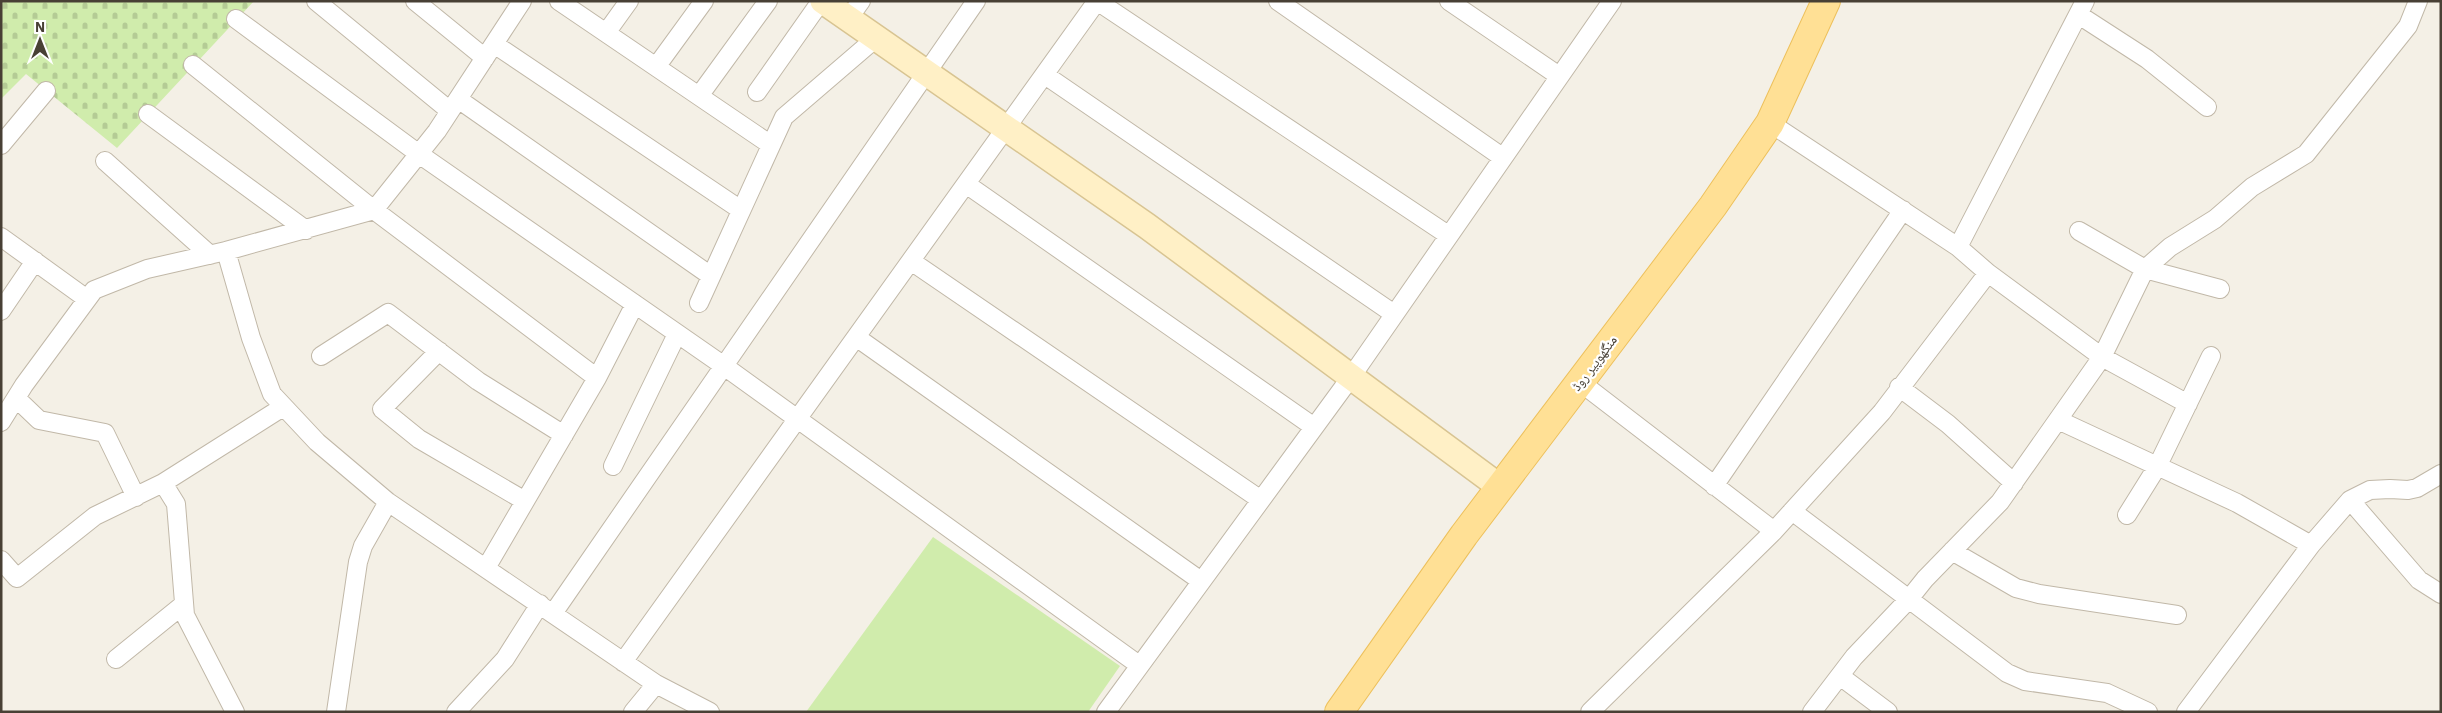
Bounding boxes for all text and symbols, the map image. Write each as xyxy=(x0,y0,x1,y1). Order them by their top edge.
north arrow xyxy=(15,15,65,65)
text: N xyxy=(35,18,45,36)
street label: منگھوپیر روڈ xyxy=(1567,331,1621,395)

